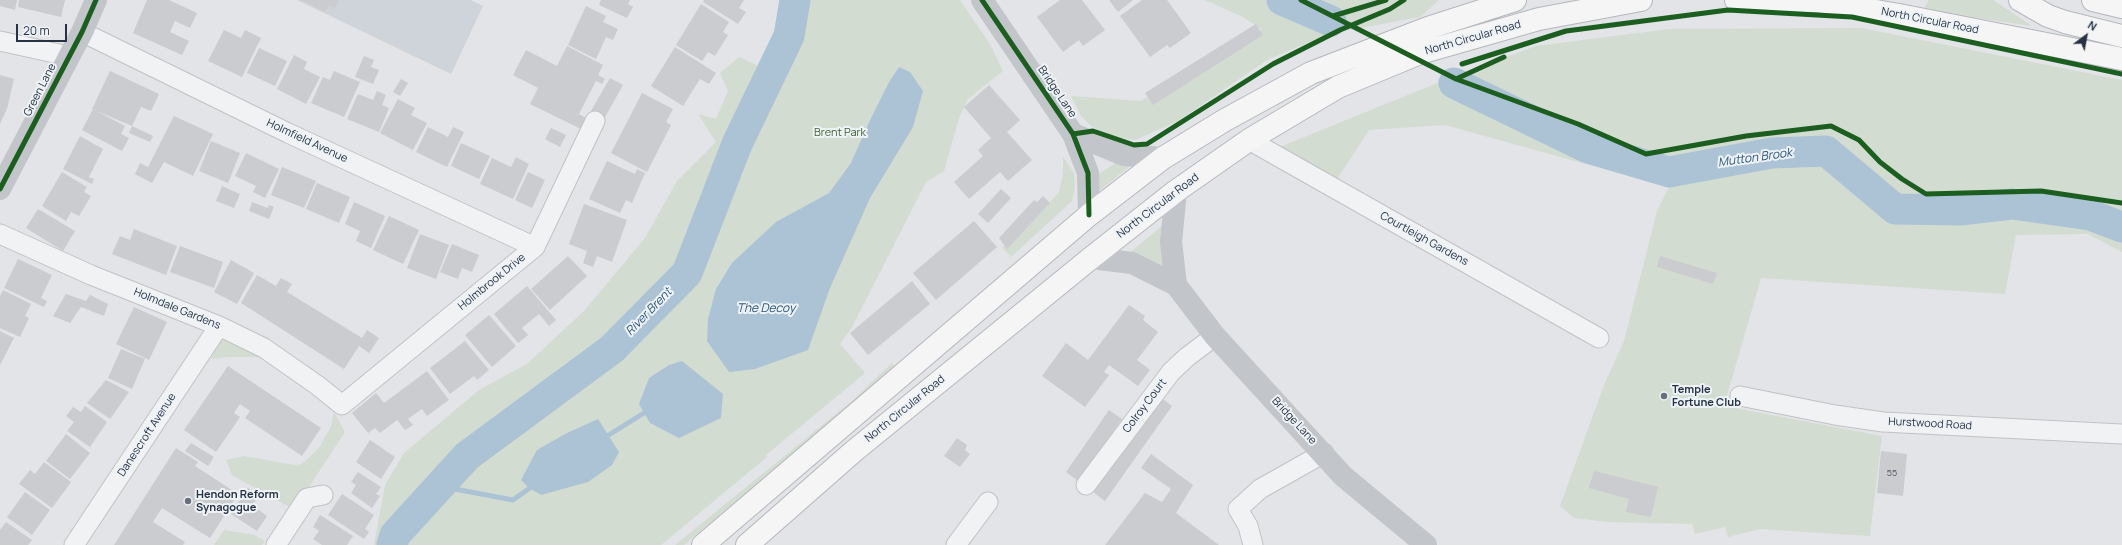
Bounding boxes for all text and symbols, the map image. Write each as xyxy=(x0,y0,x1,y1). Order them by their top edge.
street label: North Circular Road xyxy=(1880,5,1980,37)
scale bar xyxy=(18,16,69,42)
north arrow xyxy=(2066,16,2106,56)
text: N xyxy=(2085,17,2100,34)
street label: North Circular Road xyxy=(1424,18,1522,58)
text: 20 m xyxy=(23,22,50,39)
street label: Green Lane xyxy=(21,61,59,119)
street label: Bridge Lane xyxy=(1035,64,1079,120)
street label: Holmfield Avenue xyxy=(264,116,350,166)
park label: Brent Park xyxy=(814,126,866,140)
water label: Mutton Brook xyxy=(1717,146,1793,170)
street label: North Circular Road xyxy=(1115,171,1201,241)
street label: Courtleigh Gardens xyxy=(1378,209,1470,269)
street label: Holmbrook Drive xyxy=(456,251,528,313)
water label: River Brent xyxy=(623,285,675,339)
street label: Holmdale Gardens xyxy=(132,286,222,332)
water label: The Decoy xyxy=(737,302,795,316)
street label: North Circular Road xyxy=(862,373,948,445)
street label: Colroy Court xyxy=(1120,376,1170,436)
place label: Temple Fortune Club xyxy=(1672,383,1741,409)
street label: Danescroft Avenue xyxy=(115,391,179,479)
marker: Temple Fortune Club xyxy=(1659,391,1669,401)
street label: Bridge Lane xyxy=(1269,395,1319,447)
street label: Hurstwood Road xyxy=(1888,415,1972,433)
house number: 55 xyxy=(1887,468,1897,478)
place label: Hendon Reform Synagogue xyxy=(196,488,279,514)
marker: Hendon Reform Synagogue xyxy=(183,496,193,506)

